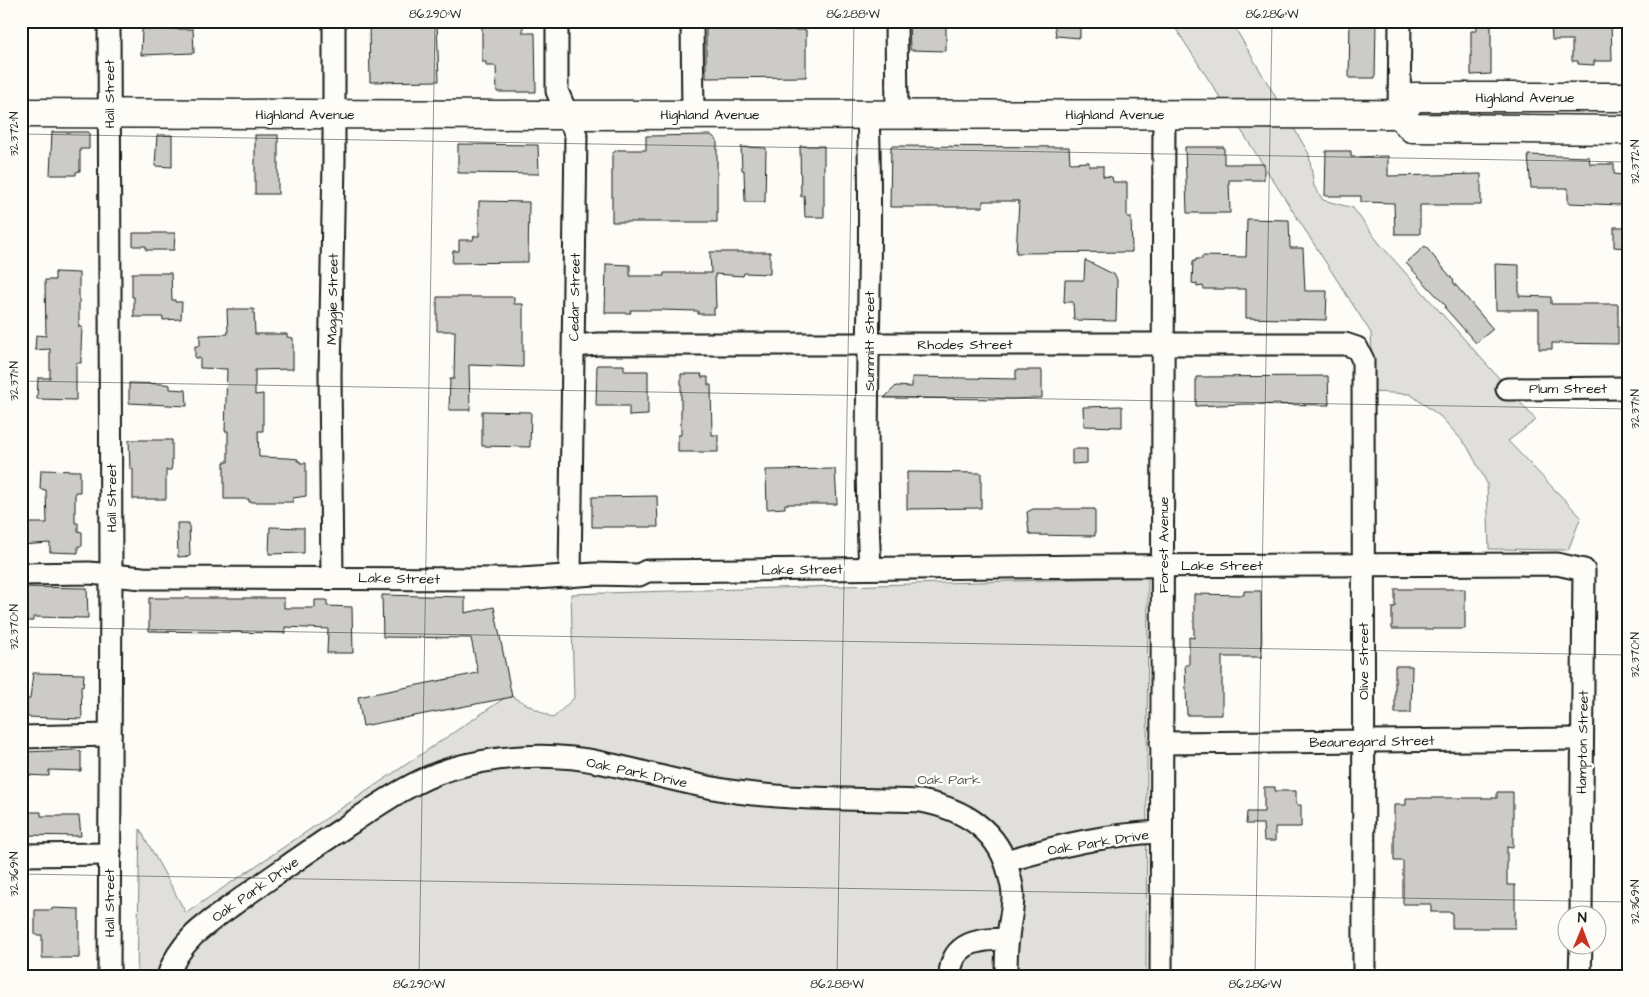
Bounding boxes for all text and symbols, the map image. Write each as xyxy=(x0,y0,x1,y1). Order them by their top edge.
text: 86.290°W xyxy=(409,6,462,23)
text: 86.288°W xyxy=(826,6,880,23)
text: 86.286°W xyxy=(1245,6,1299,23)
street label: Hall Street xyxy=(100,59,120,128)
street label: Highland Avenue xyxy=(1475,88,1575,108)
street label: Highland Avenue xyxy=(255,105,355,125)
street label: Highland Avenue xyxy=(660,105,760,125)
street label: Highland Avenue xyxy=(1065,105,1165,125)
text: 32.372°N xyxy=(6,111,23,157)
text: 32.372°N xyxy=(1627,139,1644,185)
street label: Cedar Street xyxy=(564,252,586,341)
street label: Maggie Street xyxy=(322,253,344,345)
street label: Summitt Street xyxy=(860,291,880,391)
street label: Rhodes Street xyxy=(917,335,1013,355)
text: 32.371°N xyxy=(6,361,23,401)
street label: Plum Street xyxy=(1529,379,1607,399)
text: 32.371°N xyxy=(1627,389,1644,429)
street label: Hall Street xyxy=(102,463,122,532)
street label: Forest Avenue xyxy=(1154,496,1174,593)
street label: Lake Street xyxy=(1181,556,1263,576)
street label: Lake Street xyxy=(761,559,843,581)
street label: Lake Street xyxy=(358,568,440,590)
text: 32.370°N xyxy=(6,604,23,650)
street label: Olive Street xyxy=(1354,622,1374,700)
text: 32.370°N xyxy=(1627,632,1644,678)
street label: Hampton Street xyxy=(1572,690,1594,794)
street label: Beauregard Street xyxy=(1309,731,1435,753)
street label: Oak Park Drive xyxy=(585,753,689,793)
park label: Oak Park xyxy=(917,770,981,790)
street label: Oak Park Drive xyxy=(1046,825,1151,861)
text: 32.369°N xyxy=(6,851,23,897)
street label: Oak Park Drive xyxy=(208,852,304,927)
street label: Hall Street xyxy=(100,868,120,937)
text: 32.369°N xyxy=(1627,879,1644,925)
north arrow xyxy=(1556,904,1606,954)
text: N xyxy=(1578,908,1587,928)
text: 86.290°W xyxy=(393,976,446,993)
text: 86.288°W xyxy=(810,976,864,993)
text: 86.286°W xyxy=(1228,976,1282,993)

